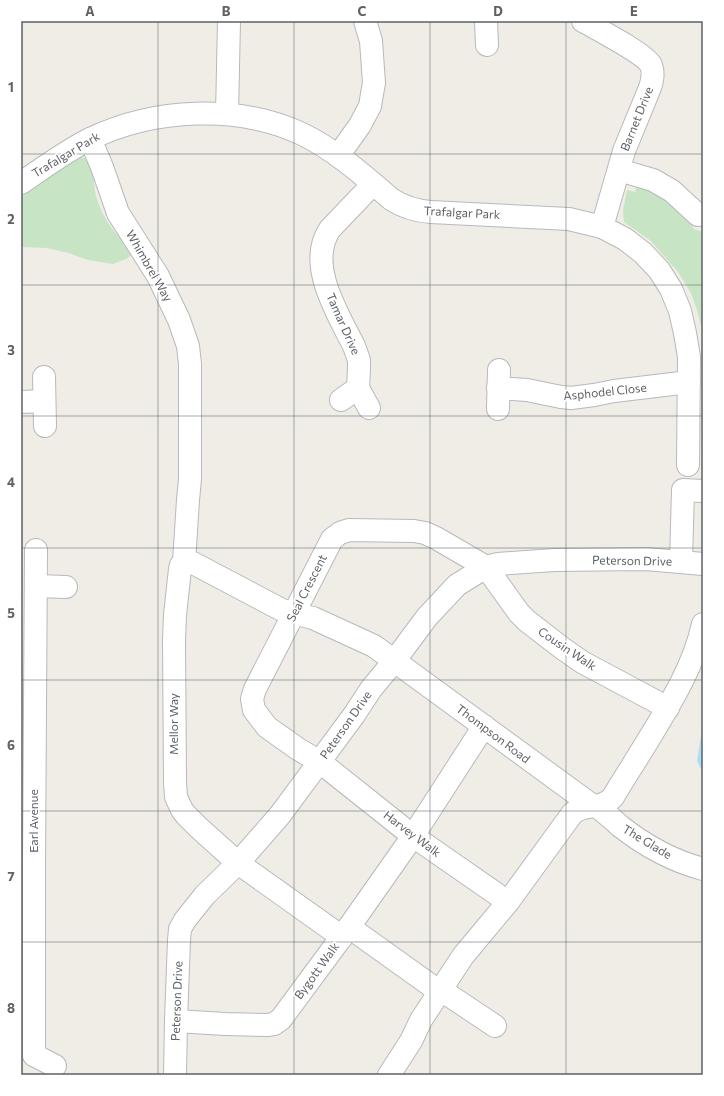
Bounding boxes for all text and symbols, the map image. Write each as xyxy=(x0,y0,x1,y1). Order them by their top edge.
text: A xyxy=(85,3,95,19)
text: B xyxy=(222,3,231,19)
text: C xyxy=(358,3,367,19)
text: D xyxy=(493,3,503,19)
text: E xyxy=(630,3,638,19)
text: 1 xyxy=(8,79,14,95)
street label: Barnet Drive xyxy=(617,84,655,153)
street label: Trafalgar Park xyxy=(29,128,102,180)
street label: Trafalgar Park xyxy=(423,203,501,221)
text: 2 xyxy=(7,211,15,227)
street label: Whimbrel Way xyxy=(124,227,176,304)
street label: Tamar Drive xyxy=(324,291,364,356)
text: 3 xyxy=(7,342,15,358)
street label: Asphodel Close xyxy=(563,380,647,402)
text: 4 xyxy=(7,474,15,490)
street label: Seal Crescent xyxy=(283,551,329,624)
street label: Peterson Drive xyxy=(592,552,672,568)
text: 5 xyxy=(7,605,15,621)
street label: Cousin Walk xyxy=(536,624,600,673)
street label: Peterson Drive xyxy=(316,688,374,761)
street label: Mellor Way xyxy=(166,693,180,755)
street label: Thompson Road xyxy=(454,701,533,766)
text: 6 xyxy=(7,737,15,753)
street label: Earl Avenue xyxy=(26,789,40,853)
street label: Harvey Walk xyxy=(381,807,444,860)
street label: The Glade xyxy=(621,821,675,861)
text: 7 xyxy=(7,868,15,884)
street label: Bygott Walk xyxy=(291,939,342,1002)
street label: Peterson Drive xyxy=(168,961,184,1041)
text: 8 xyxy=(7,1000,15,1016)

